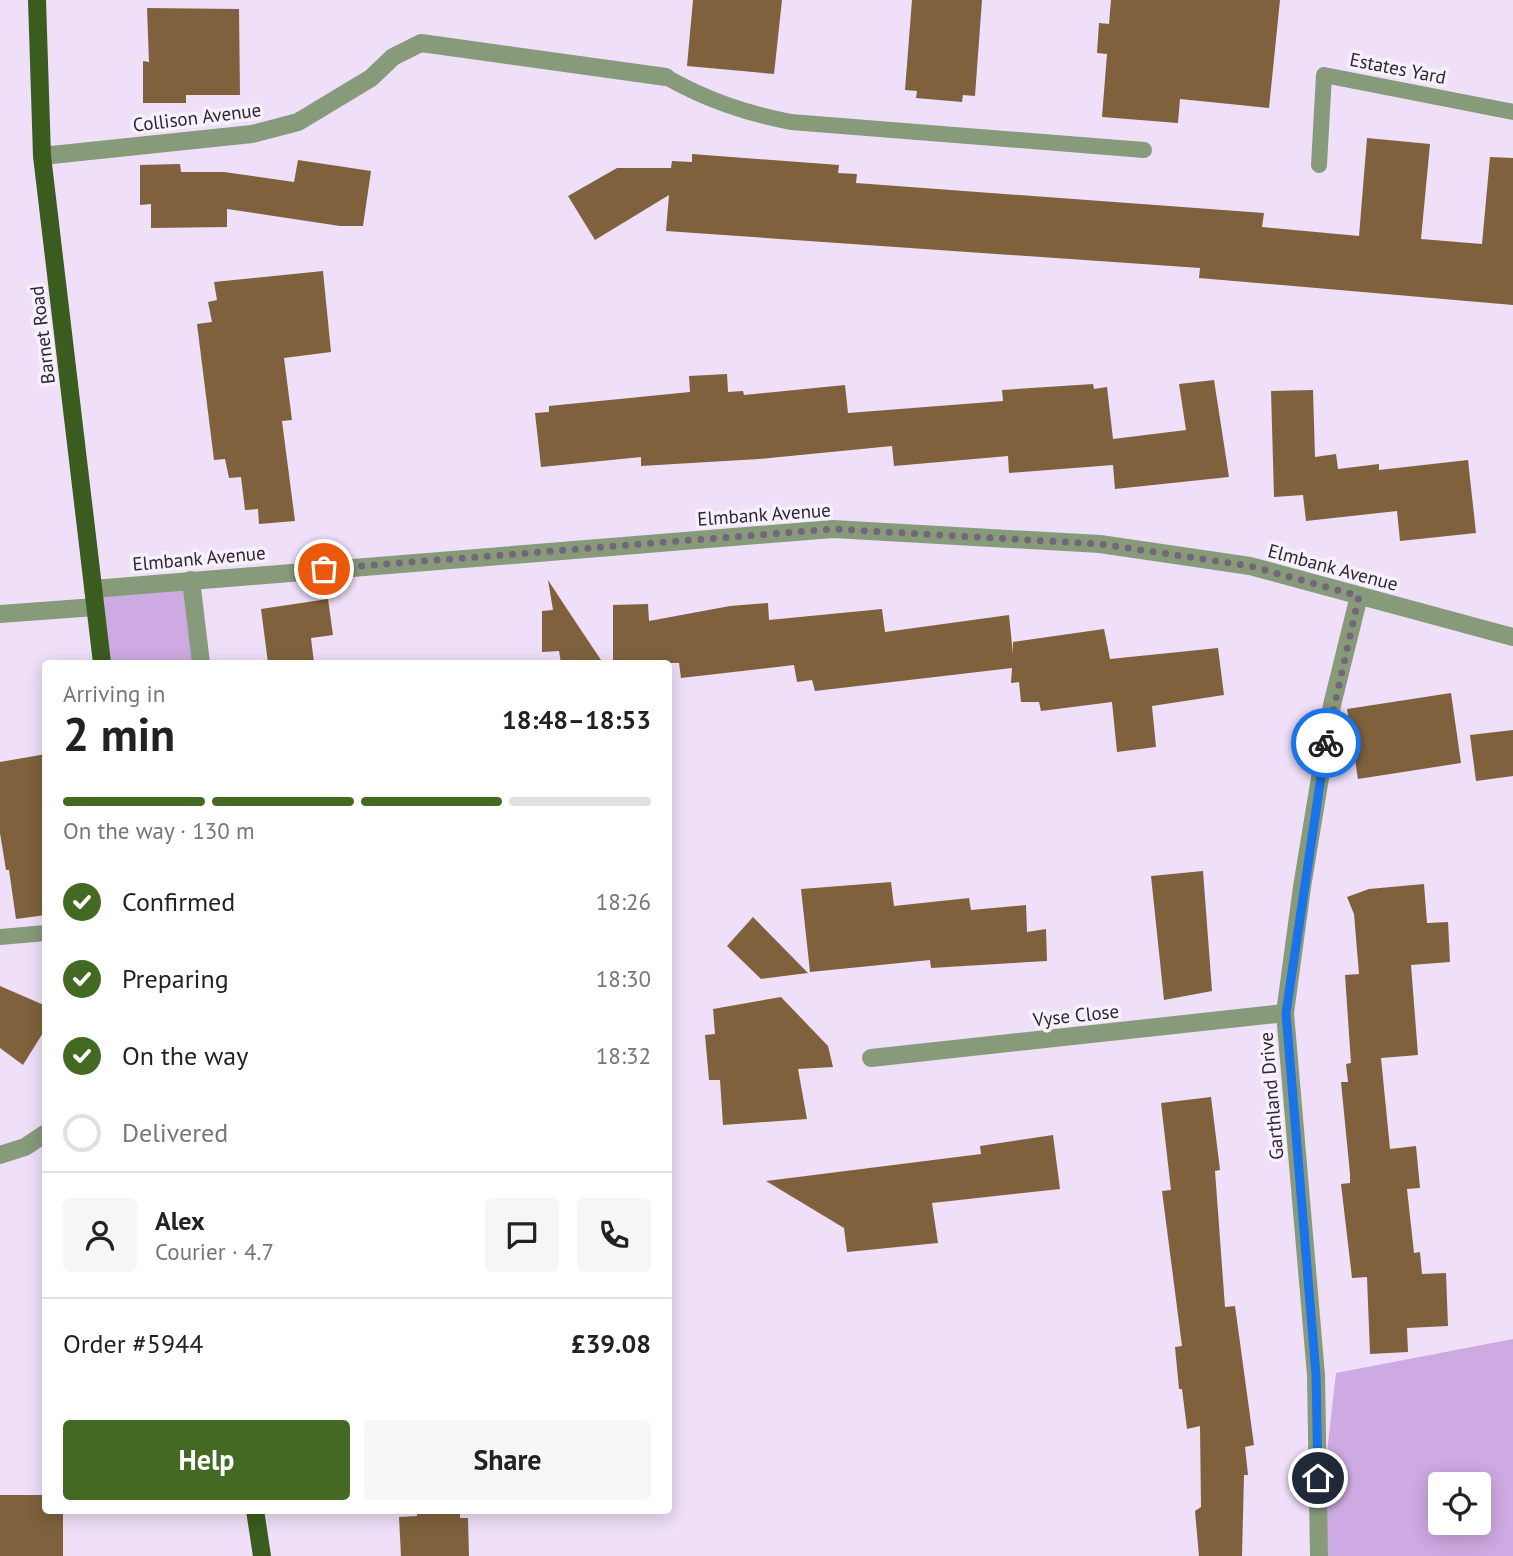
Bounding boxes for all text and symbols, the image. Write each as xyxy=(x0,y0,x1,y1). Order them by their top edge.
street label: Estates Yard xyxy=(1348,47,1448,89)
street label: Collison Avenue xyxy=(132,97,262,137)
street label: Barnet Road xyxy=(24,285,60,385)
street label: Elmbank Avenue xyxy=(697,497,831,531)
street label: Elmbank Avenue xyxy=(1265,538,1401,596)
pin xyxy=(294,539,354,599)
street label: Elmbank Avenue xyxy=(131,540,267,576)
icon: bag xyxy=(305,550,343,588)
text: Arriving in xyxy=(63,679,165,708)
text: 18:48–18:53 xyxy=(502,703,651,736)
text: 2 min xyxy=(63,704,175,764)
courier xyxy=(1291,708,1361,778)
icon: bike xyxy=(1307,724,1345,762)
text: On the way · 130 m xyxy=(63,816,255,845)
icon: check xyxy=(63,883,101,921)
text: Confirmed xyxy=(122,885,235,918)
text: 18:26 xyxy=(596,887,651,916)
icon: check xyxy=(63,960,101,998)
text: Preparing xyxy=(122,962,229,995)
text: 18:30 xyxy=(596,964,651,993)
street label: Vyse Close xyxy=(1031,999,1120,1032)
street label: Garthland Drive xyxy=(1253,1031,1289,1161)
icon: check xyxy=(63,1037,101,1075)
text: On the way xyxy=(122,1039,248,1072)
text: 18:32 xyxy=(596,1041,651,1070)
text: Delivered xyxy=(122,1116,228,1149)
button: person xyxy=(63,1198,137,1272)
button: chat xyxy=(485,1198,559,1272)
button: phone xyxy=(577,1198,651,1272)
text: Alex xyxy=(155,1204,205,1237)
text: Courier · 4.7 xyxy=(155,1237,274,1266)
text: Order #5944 xyxy=(63,1327,203,1360)
text: £39.08 xyxy=(571,1327,651,1360)
button: Help xyxy=(63,1420,350,1500)
button: Share xyxy=(364,1420,651,1500)
pin xyxy=(1288,1448,1348,1508)
icon: home xyxy=(1299,1459,1337,1497)
map controls xyxy=(1428,1472,1491,1535)
button: locate xyxy=(1428,1472,1491,1535)

